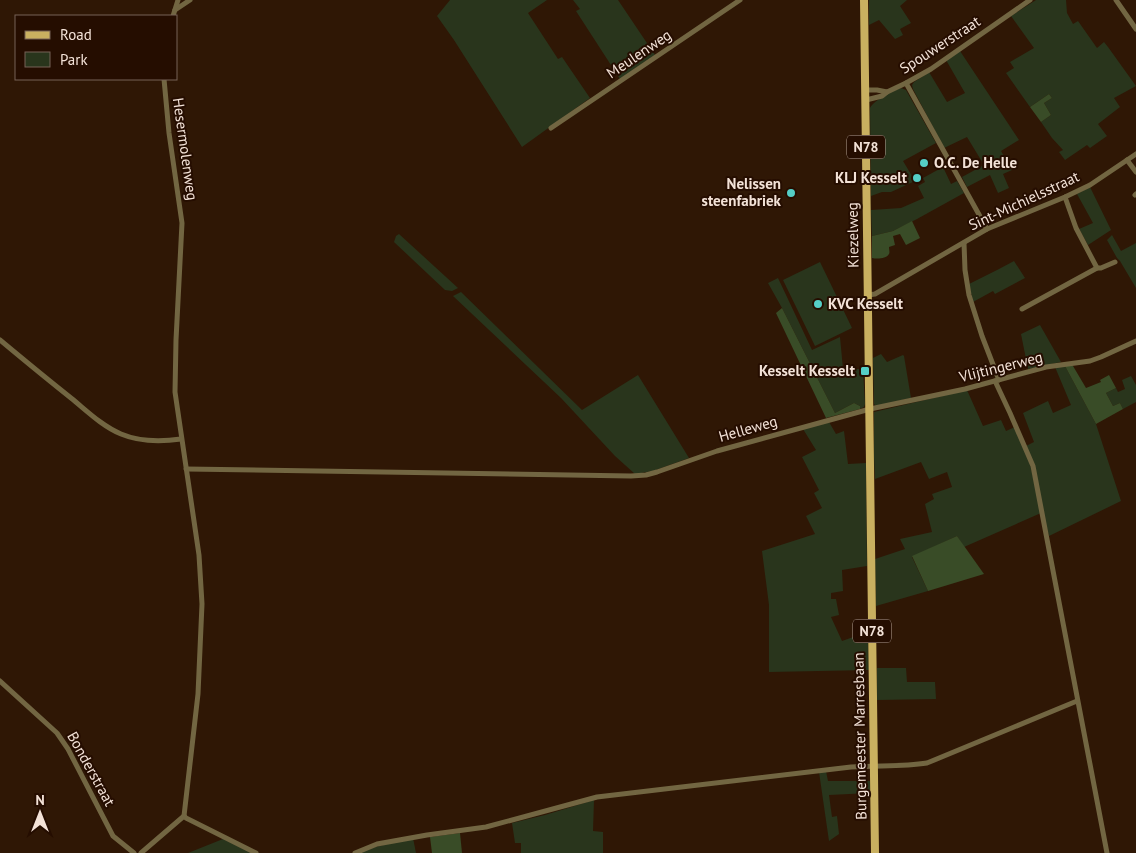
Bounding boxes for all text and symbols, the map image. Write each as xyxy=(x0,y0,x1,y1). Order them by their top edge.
street label: Spouwerstraat xyxy=(896,11,984,78)
legend xyxy=(15,15,178,80)
text: Road xyxy=(60,25,92,44)
street label: Meulenweg xyxy=(603,25,675,82)
text: Park xyxy=(60,50,88,69)
street label: Hesermolenweg xyxy=(169,96,202,202)
road number: N78 xyxy=(847,136,885,158)
place label: O.C. De Helle xyxy=(934,153,1017,172)
marker: O.C. De Helle xyxy=(918,157,930,169)
street label: Sint-Michielsstraat xyxy=(965,167,1082,234)
place label: KLJ Kesselt xyxy=(835,168,908,187)
marker: KLJ Kesselt xyxy=(911,172,923,184)
place label: Nelissen steenfabriek xyxy=(702,174,782,210)
marker: Nelissen steenfabriek xyxy=(785,187,797,199)
street label: Kiezelweg xyxy=(842,202,863,268)
place label: KVC Kesselt xyxy=(828,294,904,313)
marker: KVC Kesselt xyxy=(812,298,824,310)
street label: Vlijtingerweg xyxy=(956,347,1045,386)
place label: Kesselt Kesselt xyxy=(759,361,856,380)
marker: Kesselt Kesselt xyxy=(859,365,871,377)
street label: Helleweg xyxy=(716,411,779,446)
road number: N78 xyxy=(853,620,891,642)
street label: Burgemeester Marresbaan xyxy=(849,652,870,820)
street label: Bonderstraat xyxy=(63,728,120,809)
north arrow xyxy=(15,788,65,838)
text: N xyxy=(35,791,45,809)

